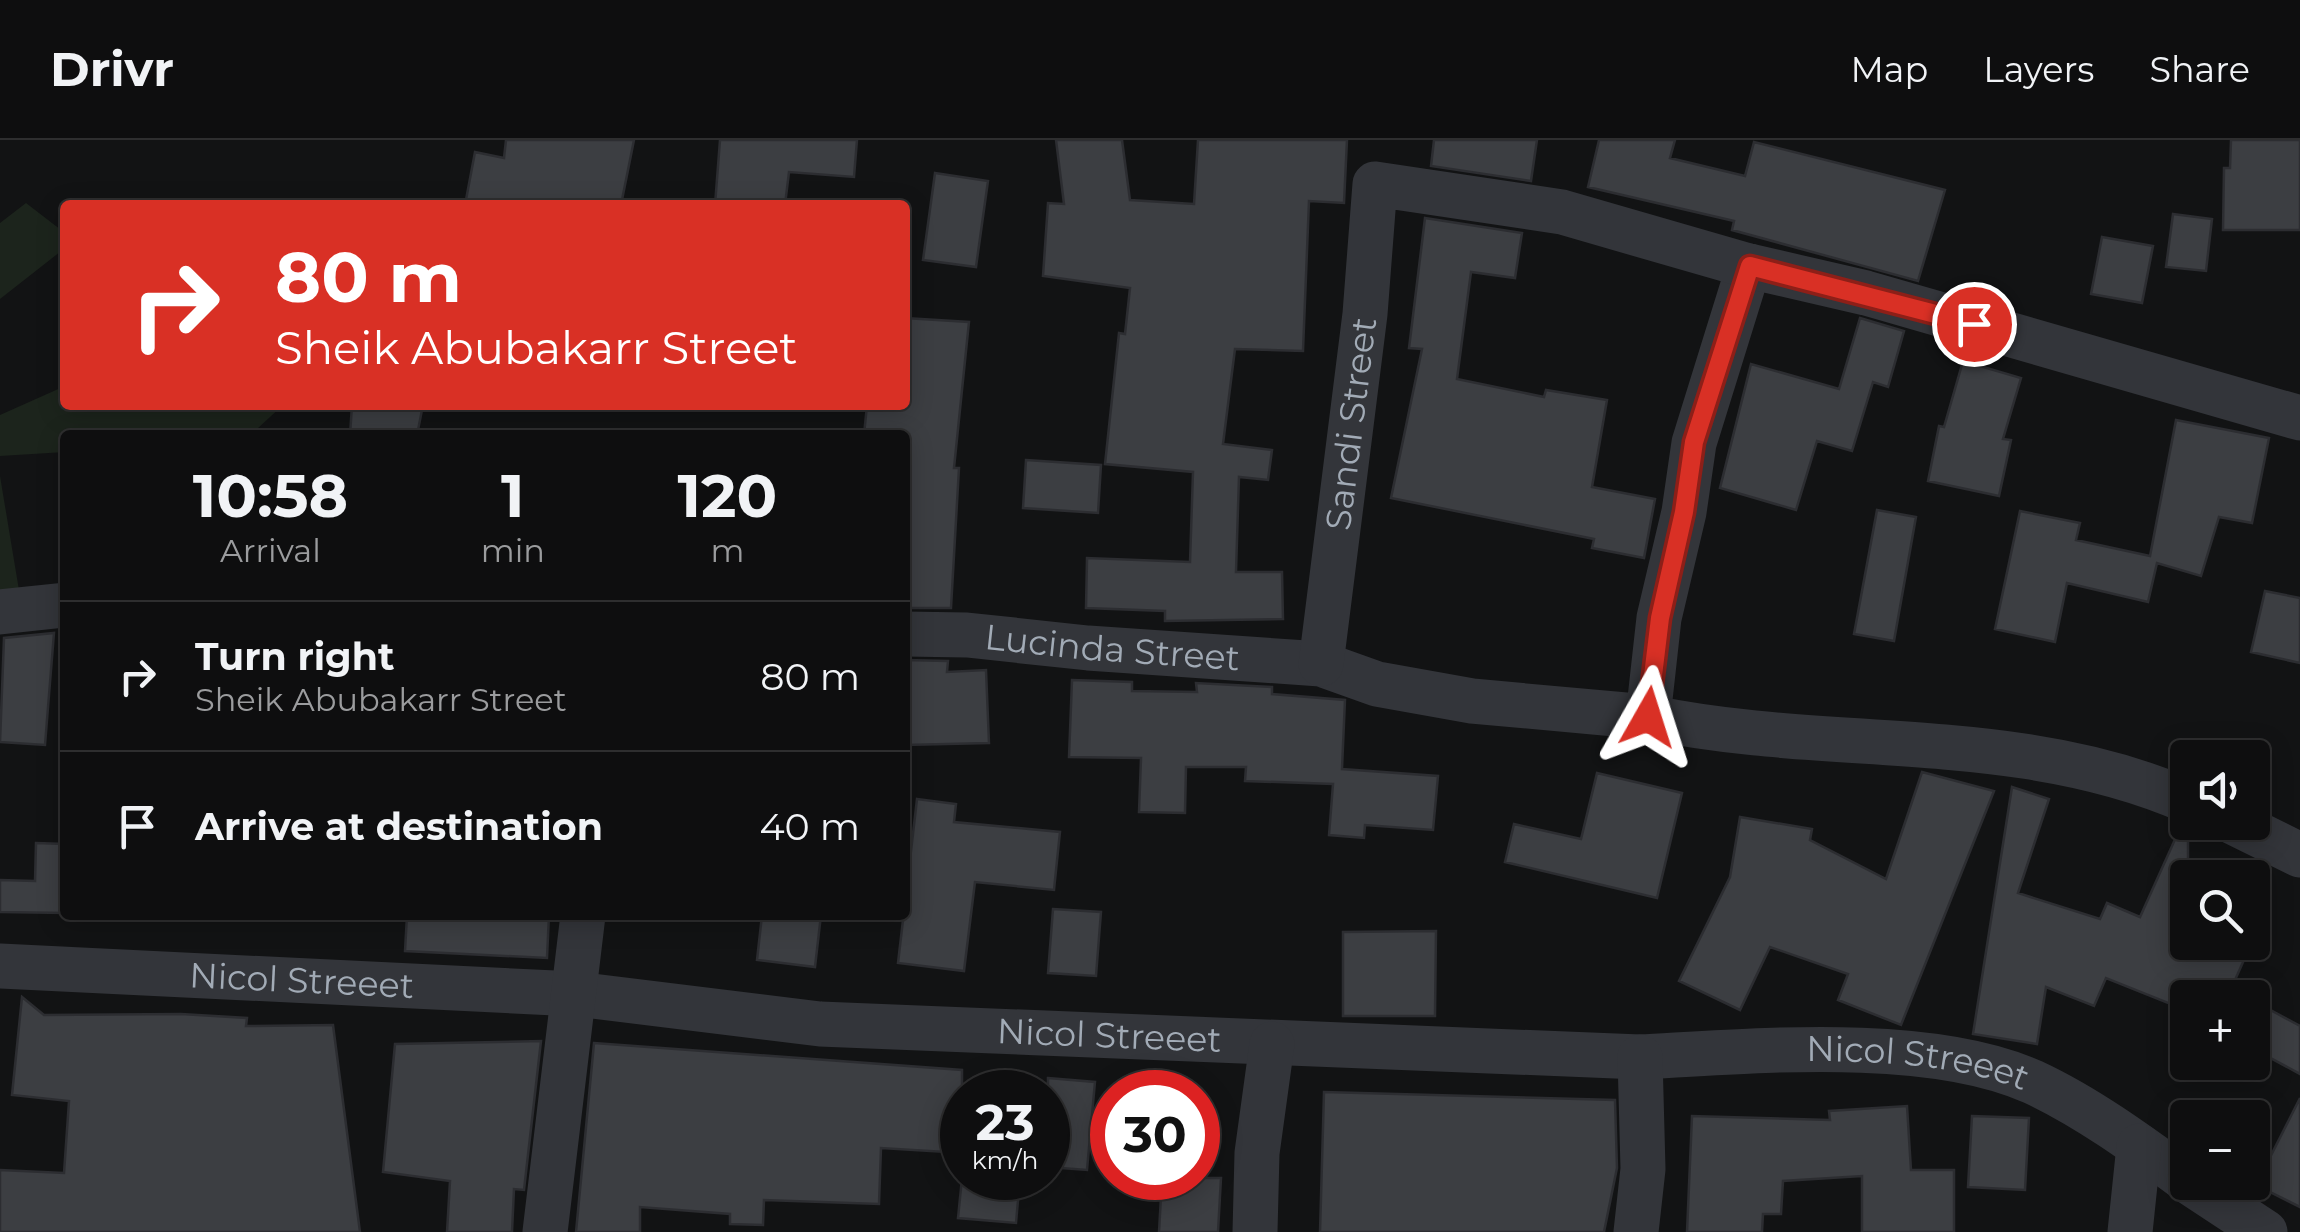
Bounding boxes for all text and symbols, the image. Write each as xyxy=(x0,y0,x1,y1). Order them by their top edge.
text: Drivr xyxy=(50,40,174,98)
text: Map xyxy=(1850,48,1928,91)
text: Layers xyxy=(1983,48,2094,91)
text: Share xyxy=(2149,48,2250,91)
text: 80 m xyxy=(275,234,462,320)
icon: right xyxy=(110,240,240,370)
pin xyxy=(1932,282,2017,367)
icon: arrive xyxy=(1947,297,2002,352)
street label: Sandi Street xyxy=(1316,315,1385,533)
text: Sheik Abubakarr Street xyxy=(275,320,798,375)
text: 10:58 xyxy=(193,459,348,532)
text: 1 xyxy=(501,459,525,532)
text: 120 xyxy=(678,459,777,532)
text: Arrival xyxy=(220,531,321,570)
text: min xyxy=(481,531,545,570)
text: m xyxy=(710,531,744,570)
street label: Lucinda Street xyxy=(983,615,1241,679)
text: Turn right xyxy=(195,633,394,680)
icon: right xyxy=(110,649,165,704)
text: 80 m xyxy=(760,653,860,700)
position arrow xyxy=(1596,665,1700,769)
text: Sheik Abubakarr Street xyxy=(195,680,567,719)
map controls xyxy=(2170,740,2270,1200)
button: sound xyxy=(2170,740,2270,840)
icon: arrive xyxy=(110,799,165,854)
text: Arrive at destination xyxy=(195,803,603,850)
text: 40 m xyxy=(759,803,860,850)
button: search xyxy=(2170,860,2270,960)
street label: Nicol Streeet xyxy=(188,953,415,1007)
button: + xyxy=(2170,980,2270,1080)
street label: Nicol Streeet xyxy=(996,1009,1222,1061)
street label: Nicol Streeet xyxy=(1806,1027,2036,1099)
speed limit sign: 30 xyxy=(1090,1070,1220,1200)
text: 23 xyxy=(975,1092,1035,1153)
button: − xyxy=(2170,1100,2270,1200)
text: km/h xyxy=(972,1145,1038,1175)

